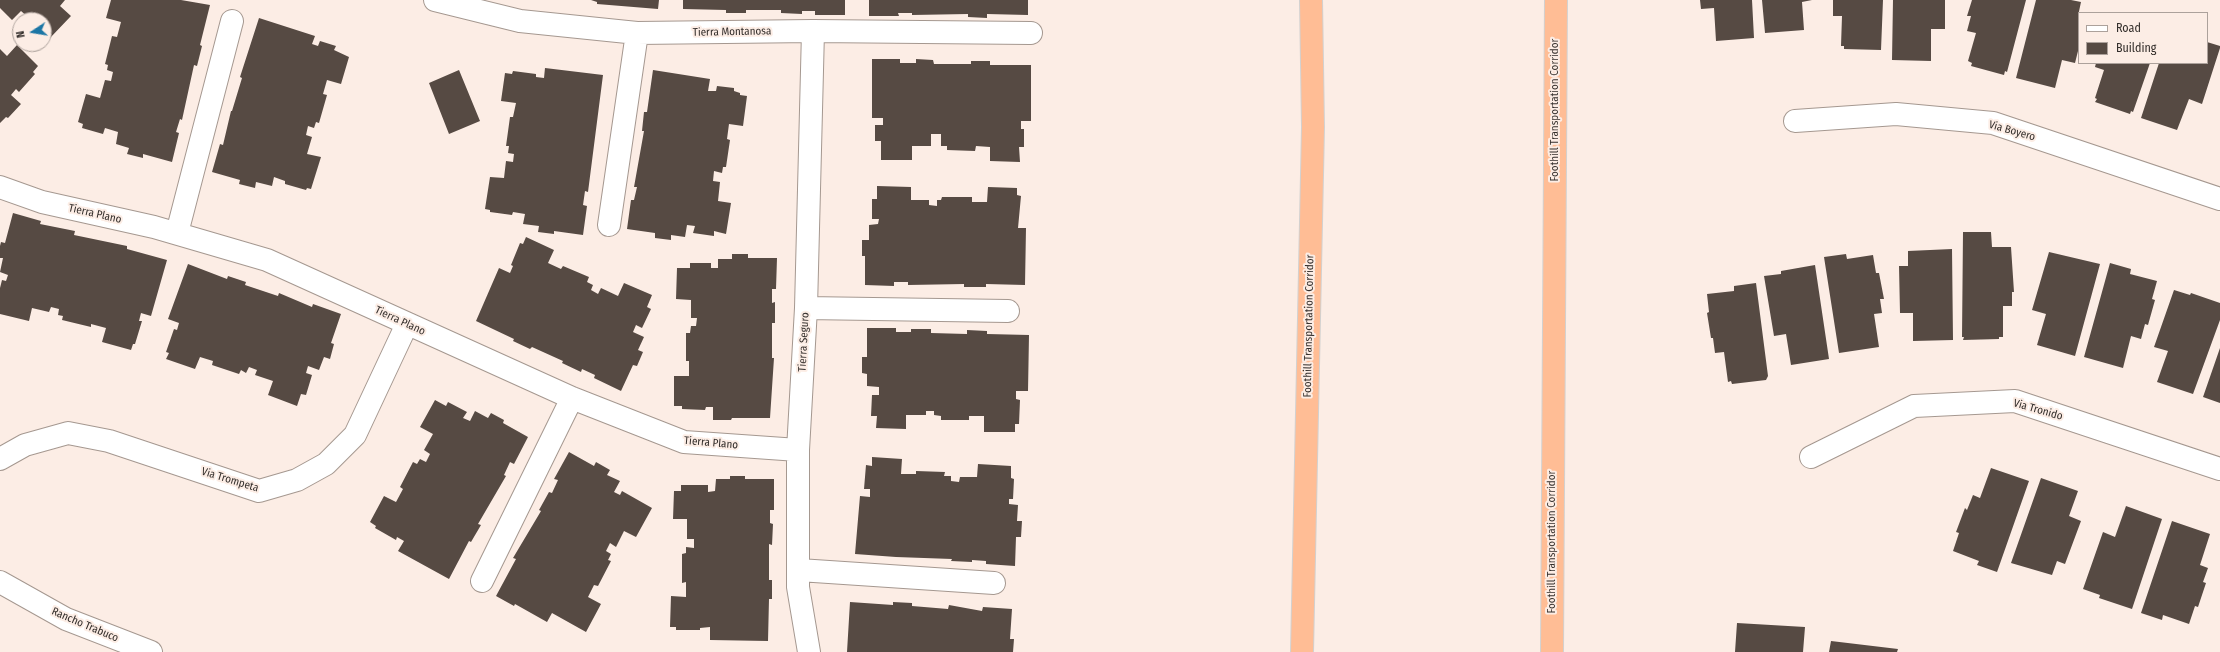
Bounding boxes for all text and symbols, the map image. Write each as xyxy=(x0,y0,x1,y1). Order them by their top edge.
north arrow xyxy=(12,12,52,52)
legend xyxy=(2078,12,2208,64)
text: Road xyxy=(2116,21,2141,35)
street label: Tierra Montanosa xyxy=(693,25,771,39)
text: N xyxy=(14,30,28,39)
street label: Foothill Transportation Corridor xyxy=(1548,39,1562,181)
text: Building xyxy=(2116,41,2156,55)
street label: Via Boyero xyxy=(1987,118,2037,144)
street label: Tierra Plano xyxy=(67,201,123,227)
street label: Foothill Transportation Corridor xyxy=(1301,255,1317,397)
street label: Tierra Plano xyxy=(373,304,427,338)
street label: Tierra Seguro xyxy=(796,312,812,372)
street label: Via Tronido xyxy=(2012,397,2064,423)
street label: Tierra Plano xyxy=(683,434,739,452)
street label: Via Trompeta xyxy=(200,465,260,495)
street label: Foothill Transportation Corridor xyxy=(1545,471,1559,613)
street label: Rancho Trabuco xyxy=(50,605,120,645)

